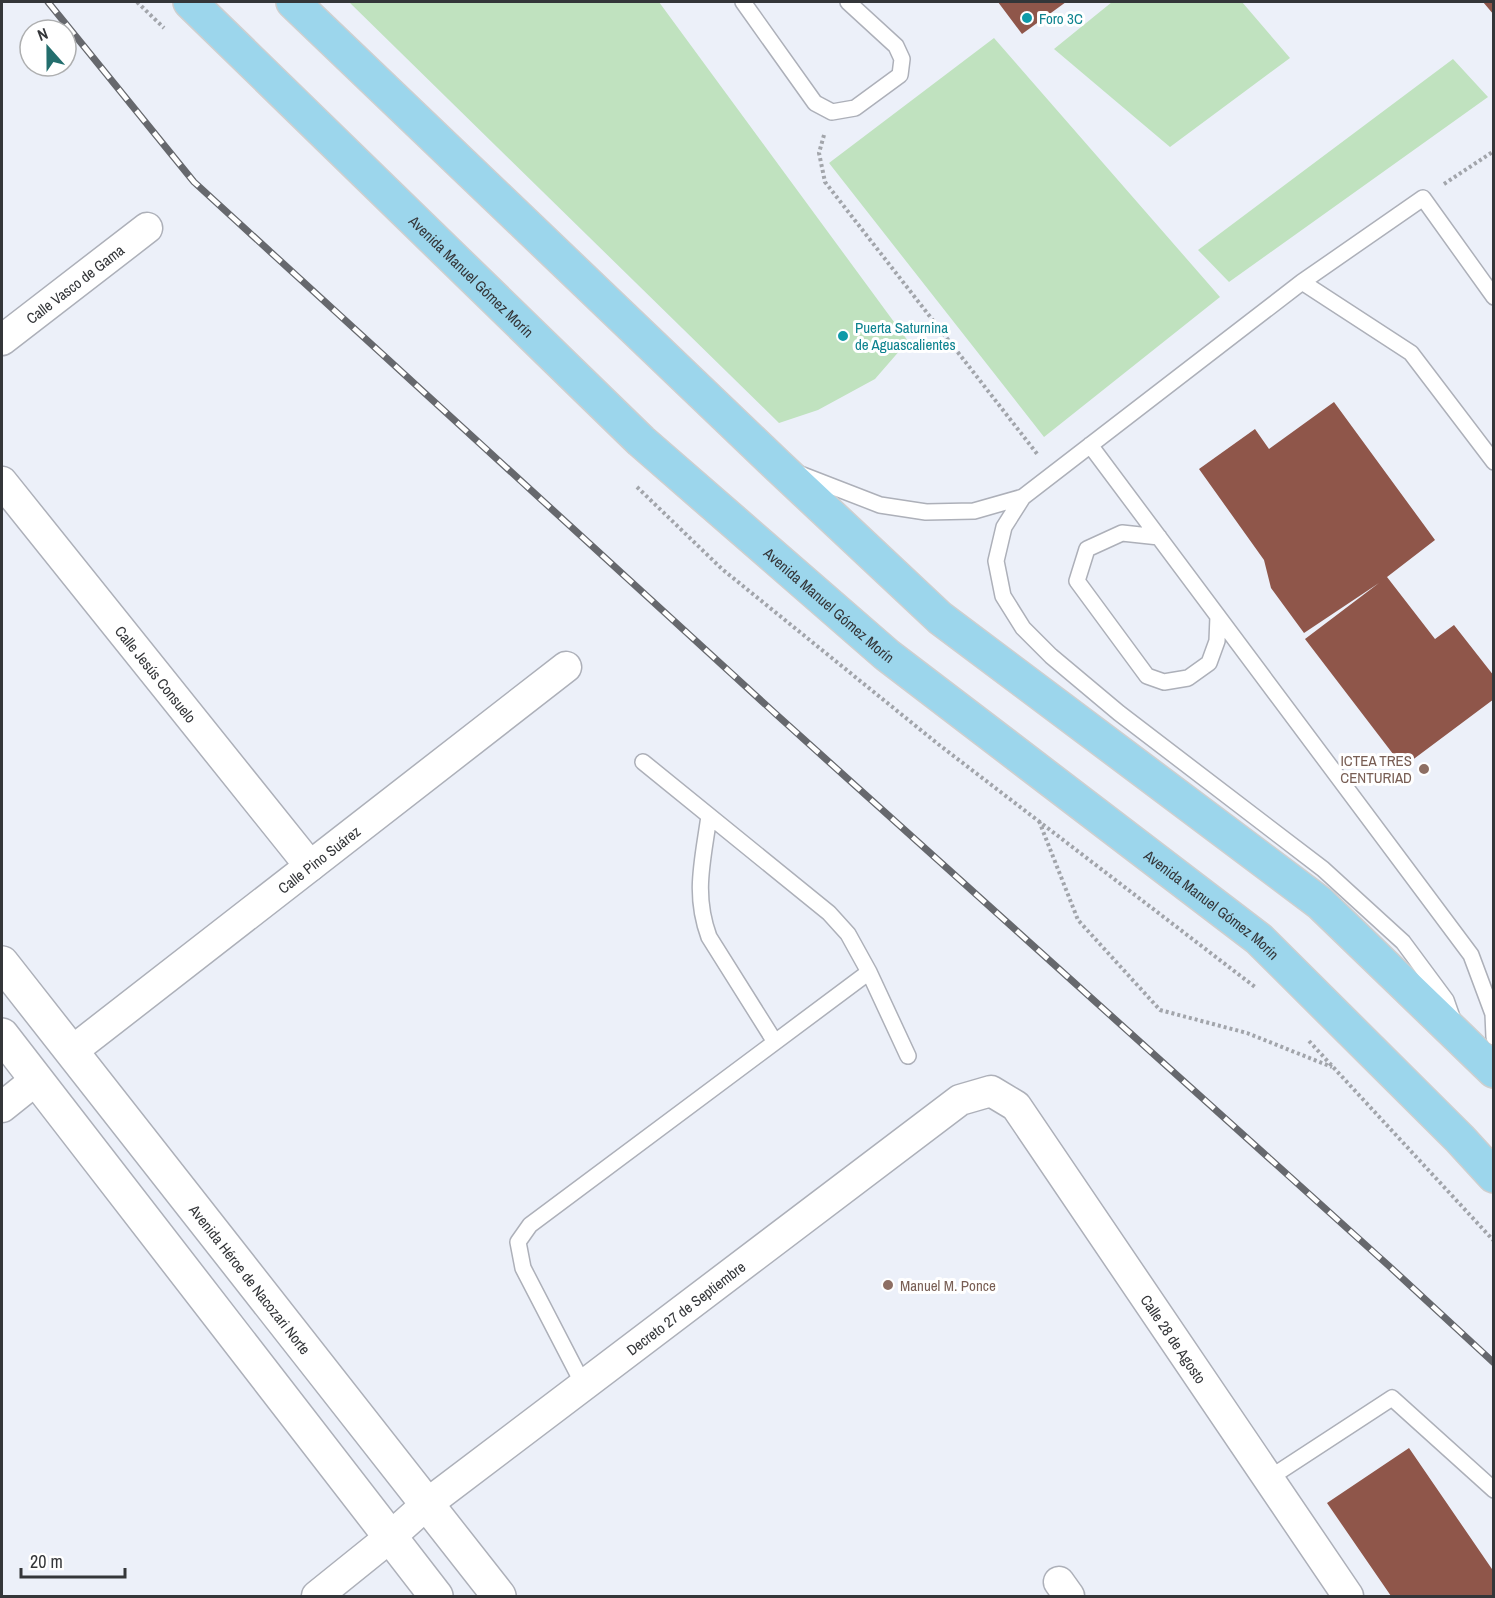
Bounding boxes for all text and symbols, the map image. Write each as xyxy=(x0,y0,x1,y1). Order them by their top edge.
place label: Foro 3C xyxy=(1039,8,1083,29)
marker: Foro 3C xyxy=(1020,11,1034,25)
north arrow xyxy=(18,18,78,78)
text: N xyxy=(34,22,51,46)
street label: Avenida Manuel Gómez Morín xyxy=(404,210,539,342)
street label: Calle Vasco de Gama xyxy=(21,239,128,328)
place label: Puerta Saturnina de Aguascalientes xyxy=(855,317,956,355)
marker: Puerta Saturnina de Aguascalientes xyxy=(836,329,850,343)
street label: Avenida Manuel Gómez Morín xyxy=(759,542,899,668)
street label: Calle Jesús Consuelo xyxy=(110,621,201,727)
place label: ICTEA TRES CENTURIAD xyxy=(1340,750,1412,788)
marker: ICTEA TRES CENTURIAD xyxy=(1417,762,1431,776)
street label: Calle Pino Suárez xyxy=(273,820,364,898)
street label: Avenida Manuel Gómez Morín xyxy=(1139,844,1284,964)
street label: Avenida Héroe de Nacozari Norte xyxy=(184,1199,316,1359)
street label: Decreto 27 de Septiembre xyxy=(622,1256,750,1360)
place label: Manuel M. Ponce xyxy=(900,1275,996,1296)
marker: Manuel M. Ponce xyxy=(881,1278,895,1292)
street label: Calle 28 de Agosto xyxy=(1136,1290,1212,1388)
scale bar xyxy=(21,1541,124,1579)
text: 20 m xyxy=(30,1549,63,1574)

